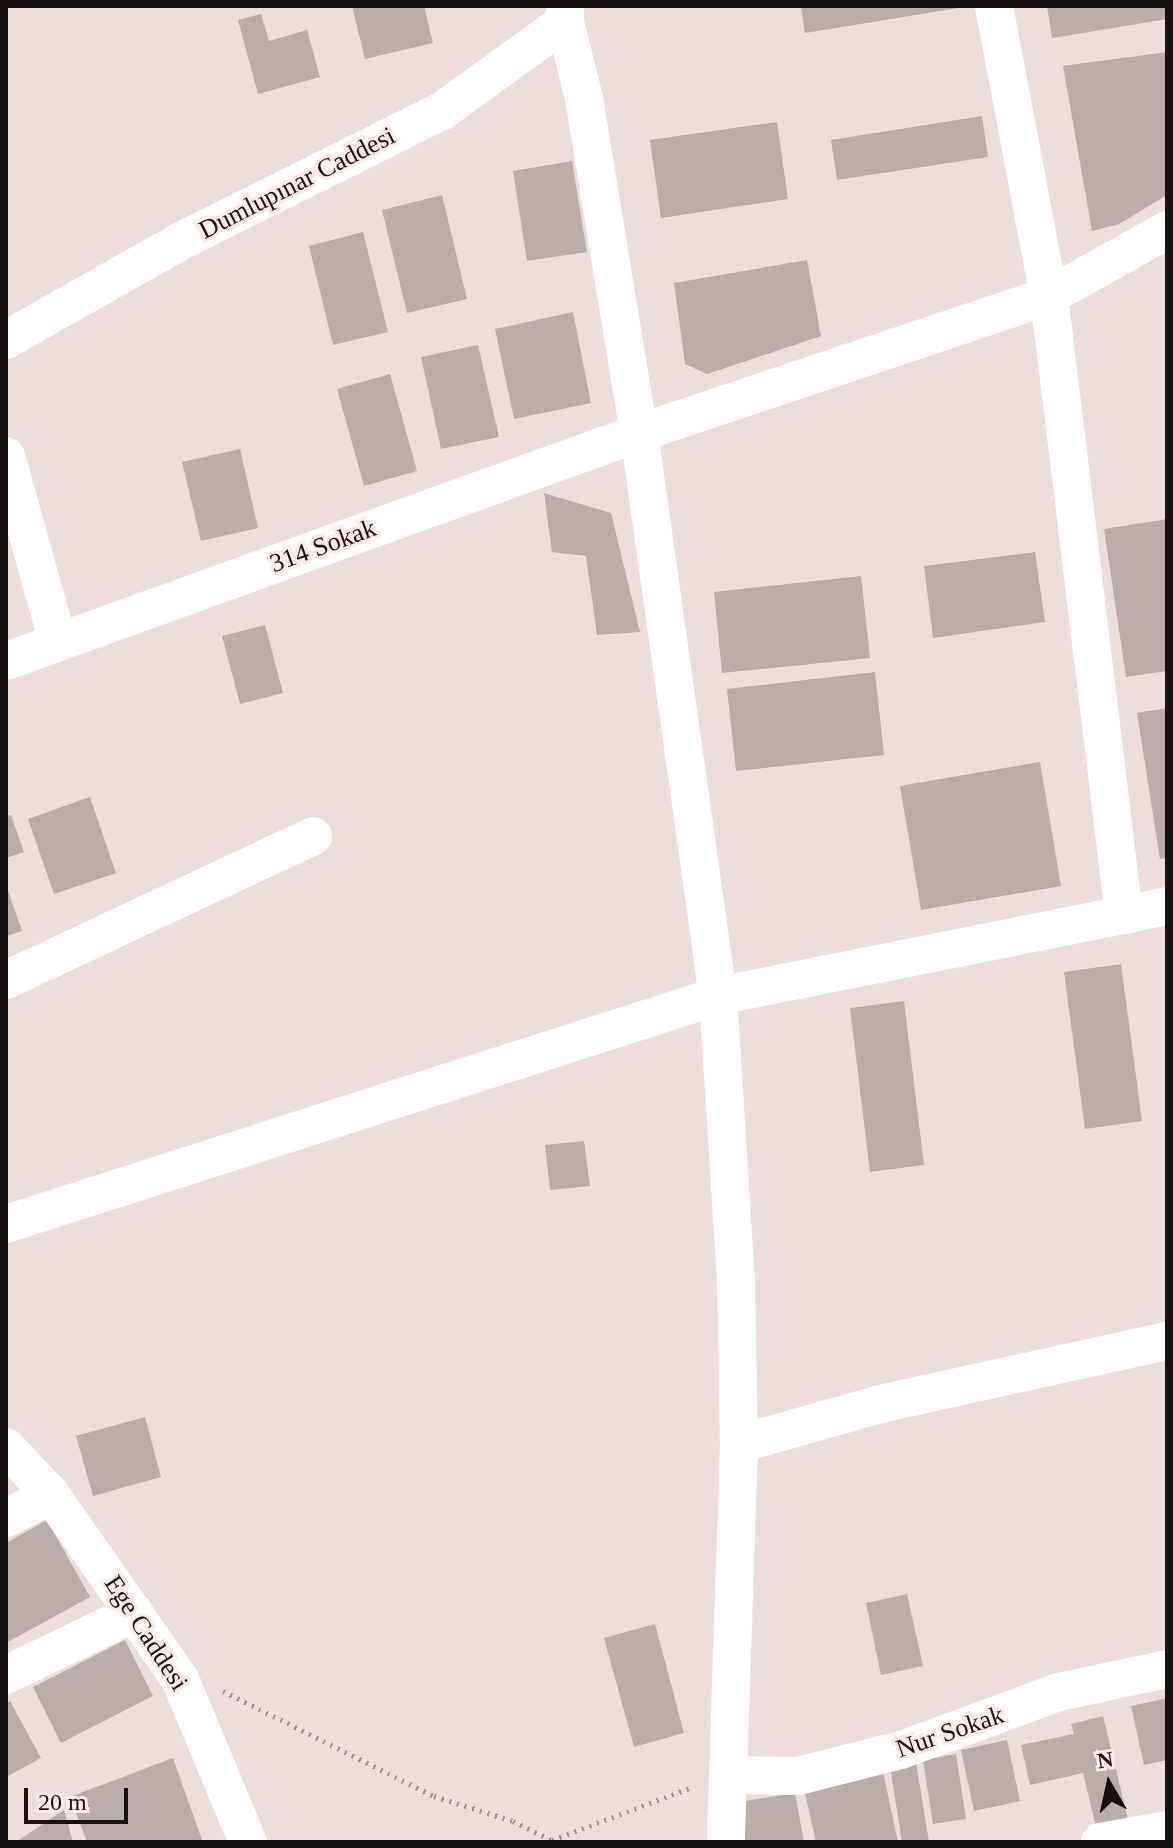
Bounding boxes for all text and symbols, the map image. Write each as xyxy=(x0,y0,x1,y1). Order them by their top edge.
street label: Dumlupınar Caddesi xyxy=(194,120,400,246)
street label: 314 Sokak xyxy=(266,512,380,580)
street label: Ege Caddesi xyxy=(97,1570,195,1696)
street label: Nur Sokak xyxy=(892,1699,1008,1765)
north arrow xyxy=(1069,1744,1149,1824)
text: N xyxy=(1095,1746,1115,1773)
scale bar xyxy=(28,1772,132,1822)
text: 20 m xyxy=(38,1789,87,1815)

